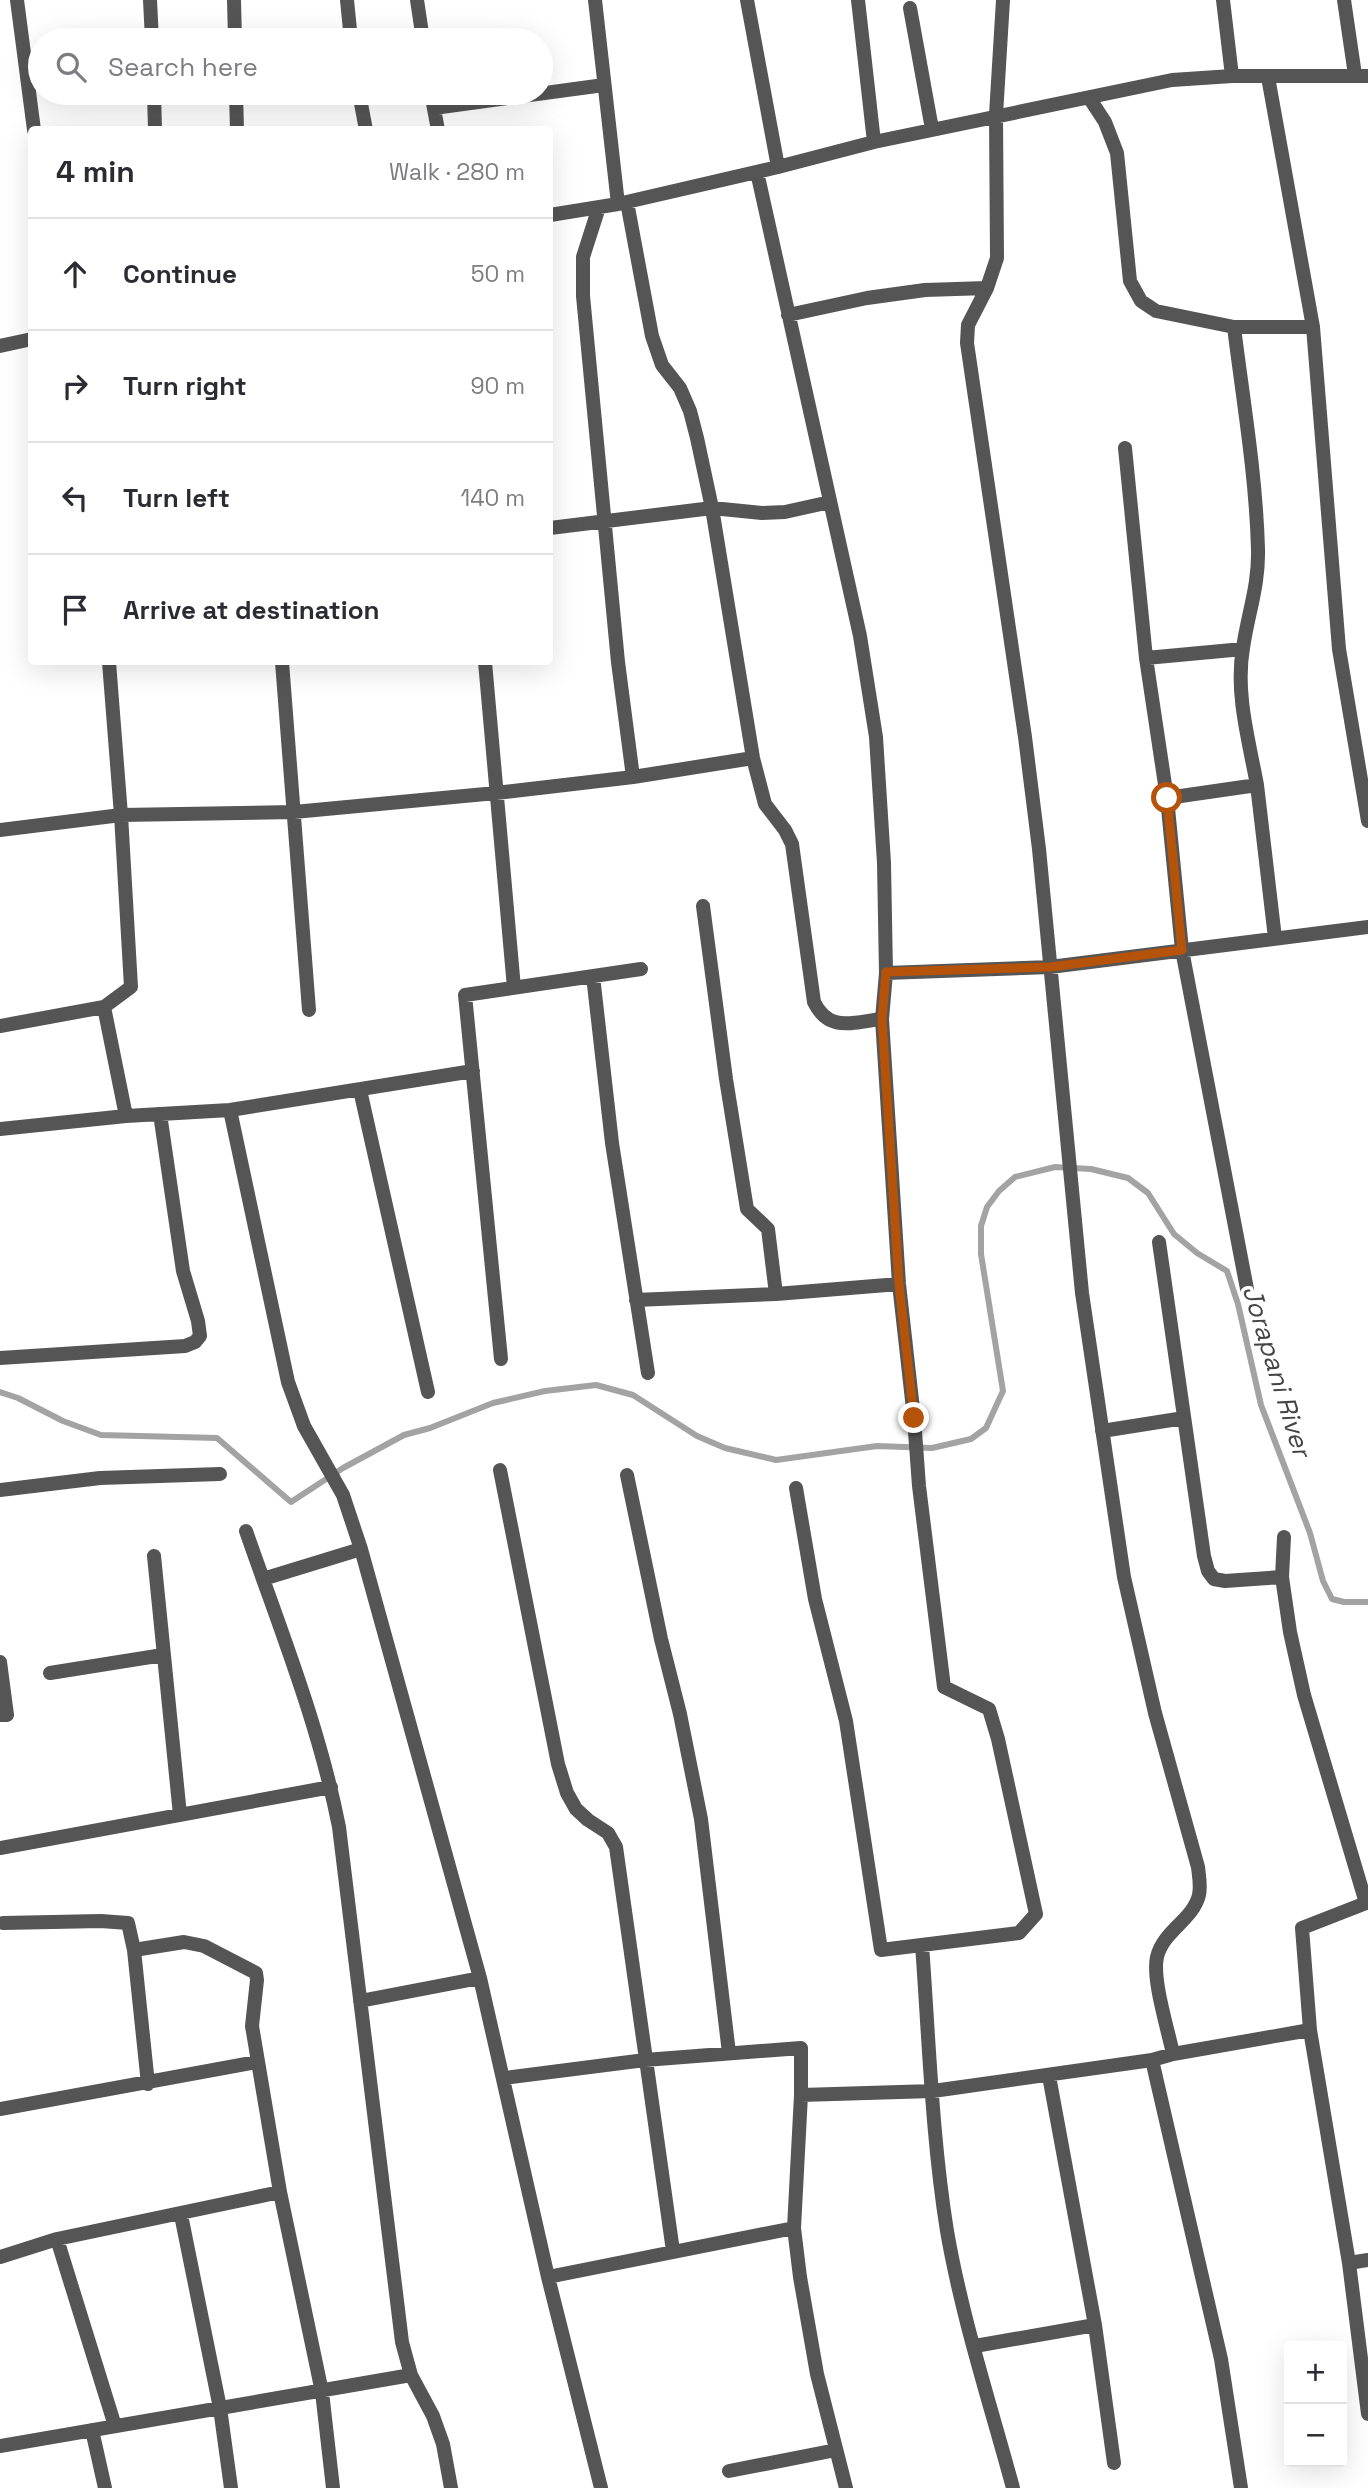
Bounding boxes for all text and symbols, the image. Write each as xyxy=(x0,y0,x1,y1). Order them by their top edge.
search box xyxy=(28,28,553,105)
icon: search xyxy=(52,48,90,86)
text: Search here xyxy=(108,50,258,84)
text: 4 min xyxy=(56,152,135,191)
text: Walk · 280 m xyxy=(389,157,525,187)
icon: ahead xyxy=(56,255,94,293)
text: Continue xyxy=(123,257,237,291)
text: 50 m xyxy=(471,259,525,289)
icon: right xyxy=(56,367,94,405)
text: Turn right xyxy=(123,369,247,403)
text: 90 m xyxy=(470,371,525,401)
icon: left xyxy=(56,479,94,517)
text: Turn left xyxy=(123,481,230,515)
text: 140 m xyxy=(461,483,525,513)
icon: arrive xyxy=(56,591,94,629)
text: Arrive at destination xyxy=(123,593,380,627)
route start xyxy=(1151,782,1182,813)
water label: Jorapani River xyxy=(1235,1281,1320,1464)
route end xyxy=(898,1402,929,1433)
map controls xyxy=(1284,2341,1347,2467)
button: + xyxy=(1284,2341,1347,2404)
button: − xyxy=(1284,2404,1347,2467)

